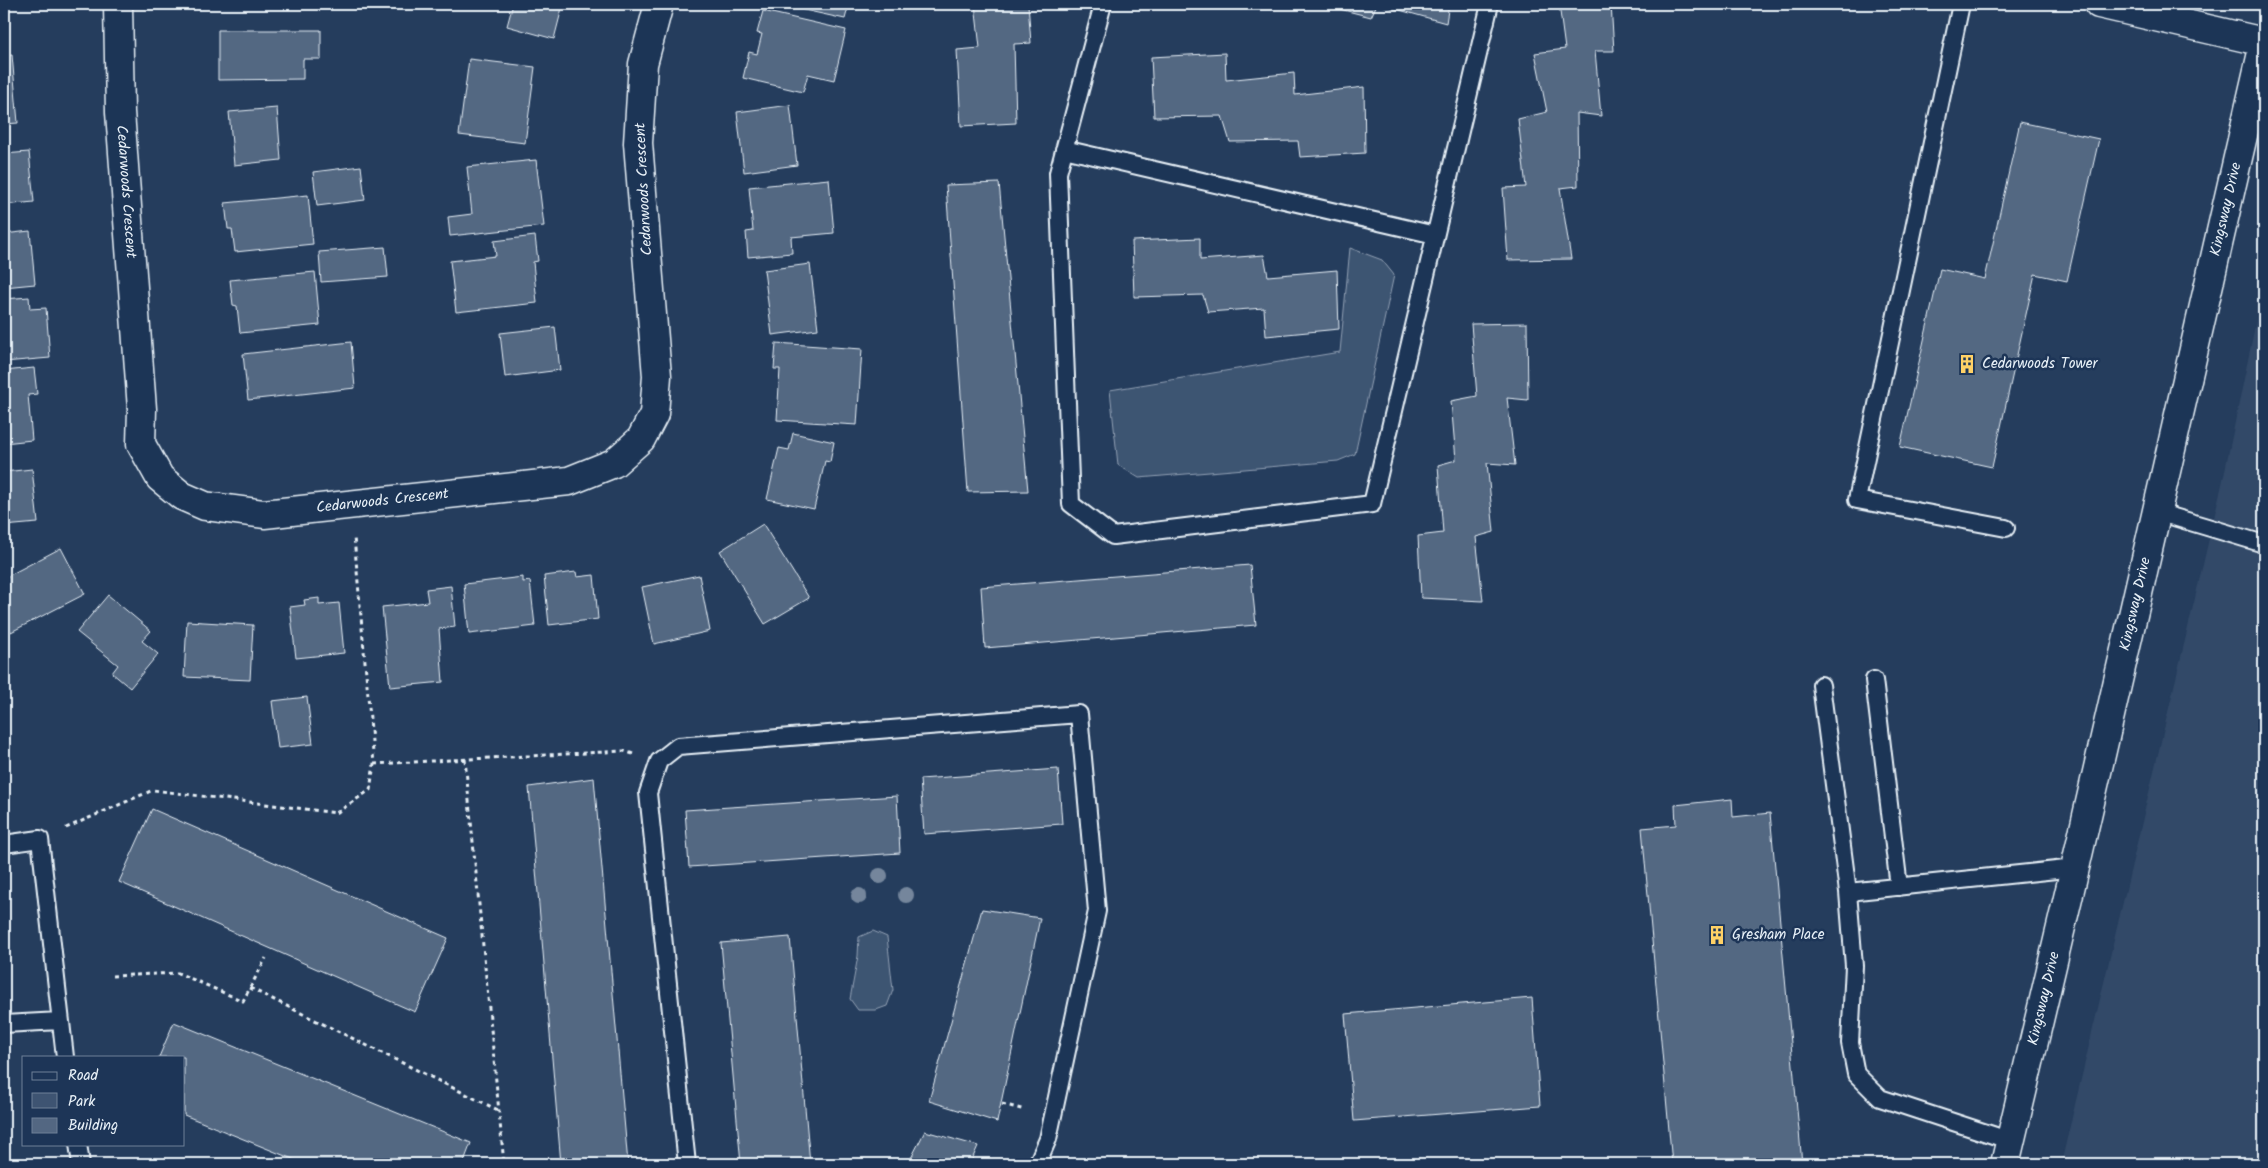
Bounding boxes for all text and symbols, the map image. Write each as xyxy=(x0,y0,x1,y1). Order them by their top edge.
street label: Cedarwoods Crescent xyxy=(629,122,659,256)
street label: Cedarwoods Crescent xyxy=(109,124,143,259)
street label: Kingsway Drive xyxy=(2204,160,2249,259)
place label: Cedarwoods Tower xyxy=(1982,352,2098,376)
building icon: Cedarwoods Tower xyxy=(1956,353,1978,375)
street label: Cedarwoods Crescent xyxy=(315,482,450,520)
street label: Kingsway Drive xyxy=(2113,555,2158,653)
place label: Gresham Place xyxy=(1732,923,1825,947)
building icon: Gresham Place xyxy=(1706,924,1728,946)
street label: Kingsway Drive xyxy=(2021,949,2067,1048)
legend xyxy=(22,1056,185,1146)
text: Road xyxy=(68,1064,99,1088)
text: Park xyxy=(68,1090,96,1114)
text: Building xyxy=(68,1114,118,1138)

